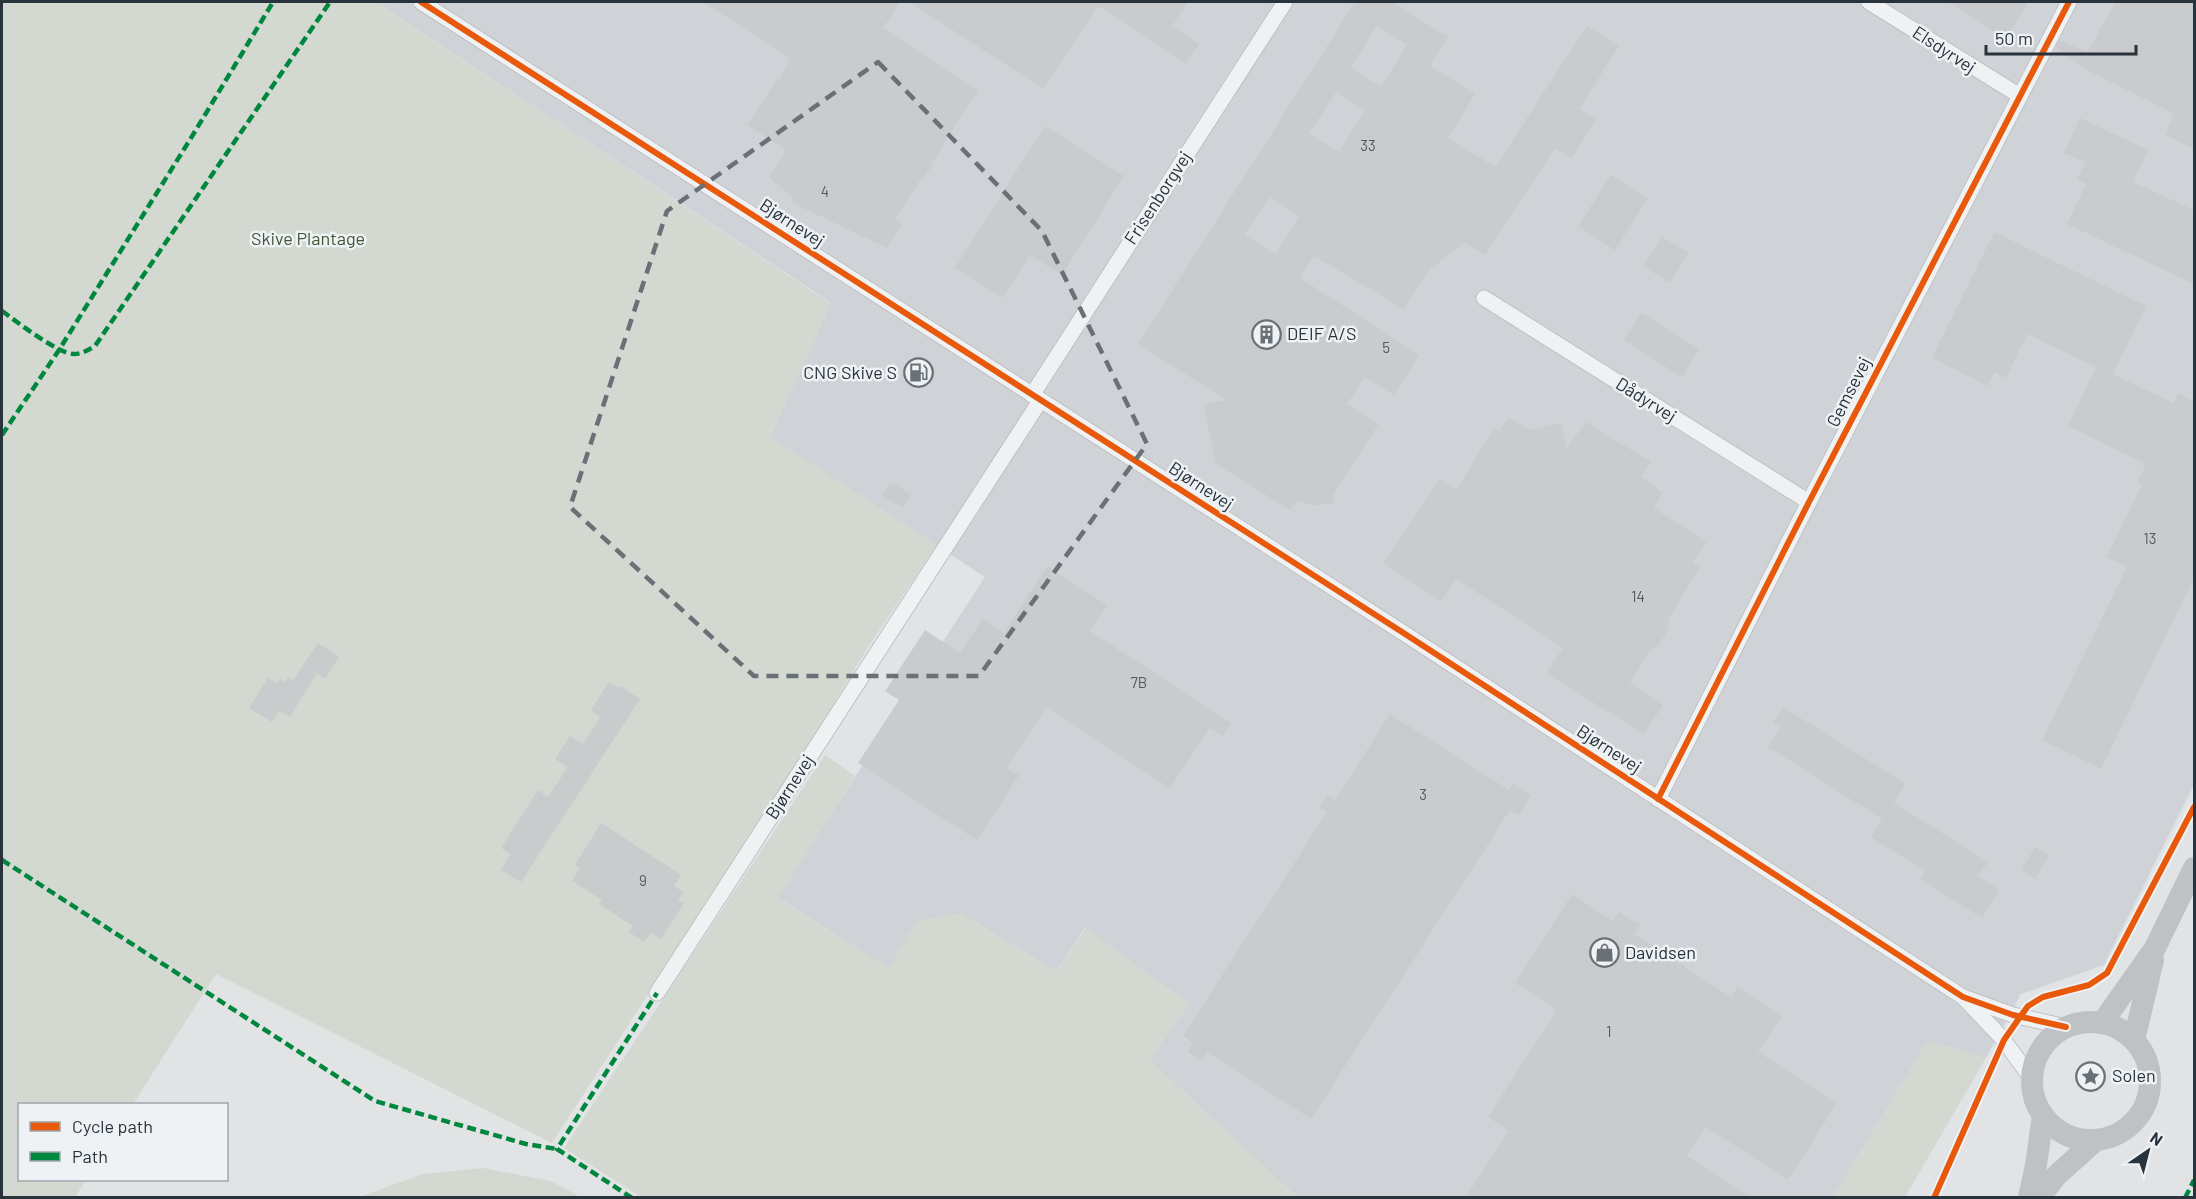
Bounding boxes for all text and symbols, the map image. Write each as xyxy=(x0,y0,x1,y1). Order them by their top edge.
scale bar xyxy=(1986,18,2136,56)
street label: Elsdyrvej xyxy=(1909,21,1980,78)
text: 50 m xyxy=(1995,27,2033,49)
house number: 33 xyxy=(1360,136,1376,154)
street label: Frisenborgvej xyxy=(1119,147,1195,248)
house number: 4 xyxy=(821,182,829,200)
street label: Bjørnevej xyxy=(756,193,829,251)
park label: Skive Plantage xyxy=(251,227,365,249)
building icon: DEIF A/S xyxy=(1250,318,1282,350)
place label: DEIF A/S xyxy=(1287,322,1357,344)
house number: 5 xyxy=(1382,338,1390,356)
street label: Gemsevej xyxy=(1821,353,1875,430)
fuel station icon: CNG Skive S xyxy=(902,357,934,389)
place label: CNG Skive S xyxy=(803,361,897,383)
street label: Dådyrvej xyxy=(1612,372,1681,426)
street label: Bjørnevej xyxy=(1165,456,1238,514)
house number: 13 xyxy=(2144,529,2156,547)
house number: 14 xyxy=(1631,587,1645,605)
house number: 7B xyxy=(1131,673,1147,691)
street label: Bjørnevej xyxy=(1573,719,1646,777)
street label: Bjørnevej xyxy=(760,750,818,823)
house number: 3 xyxy=(1419,785,1427,803)
house number: 9 xyxy=(639,871,647,889)
shop icon: Davidsen xyxy=(1588,937,1620,969)
place label: Davidsen xyxy=(1625,941,1696,963)
house number: 1 xyxy=(1606,1022,1612,1040)
place icon: Solen xyxy=(2075,1060,2107,1092)
place label: Solen xyxy=(2112,1064,2156,1086)
legend xyxy=(18,1103,228,1181)
text: Cycle path xyxy=(72,1115,153,1137)
north arrow xyxy=(2118,1121,2178,1181)
text: N xyxy=(2147,1127,2167,1149)
text: Path xyxy=(72,1145,108,1167)

